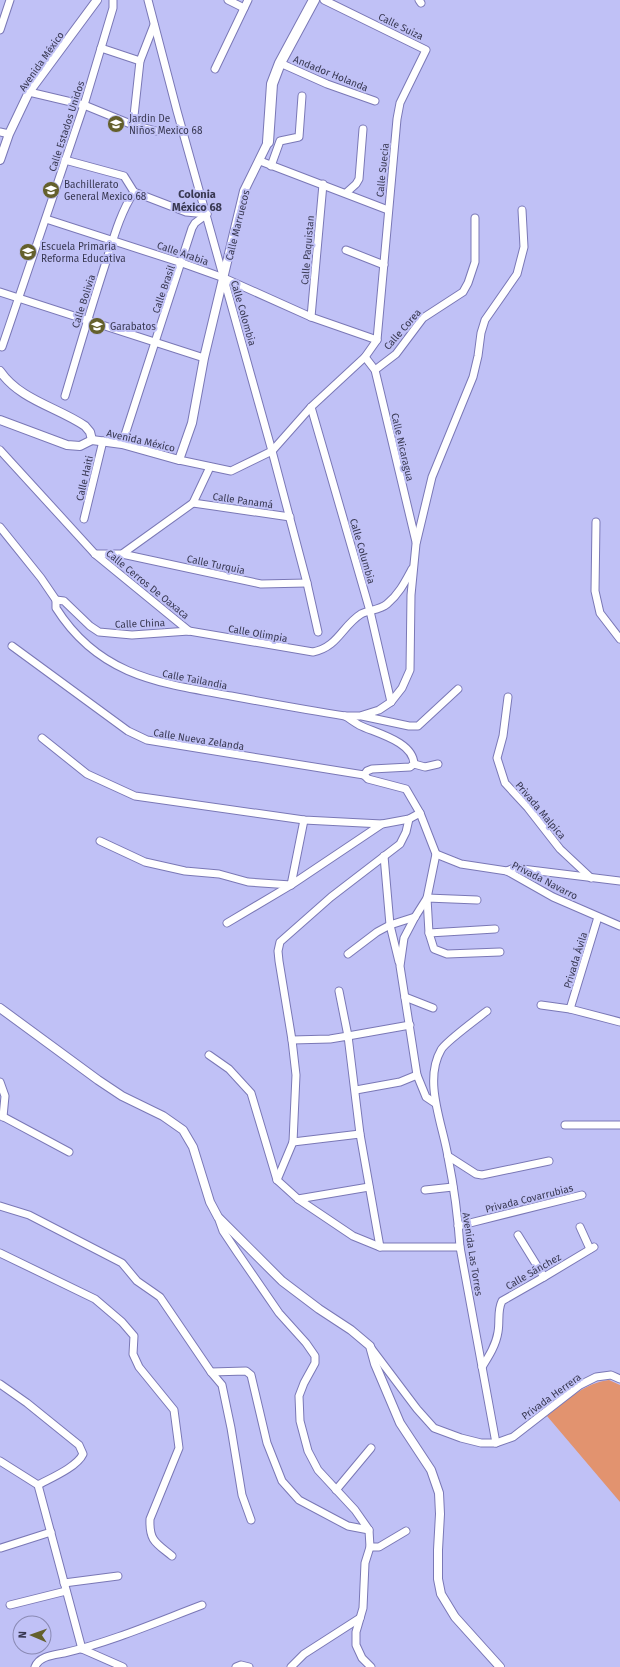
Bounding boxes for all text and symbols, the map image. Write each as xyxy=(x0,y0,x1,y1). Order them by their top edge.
street label: Calle Suiza xyxy=(376,11,425,43)
street label: Avenida México xyxy=(17,29,67,94)
street label: Andador Holanda xyxy=(291,53,370,94)
street label: Calle Estados Unidos xyxy=(47,79,87,173)
place label: Jardin De Niños Mexico 68 xyxy=(129,113,203,137)
school or university icon: Jardin De Niños Mexico 68 xyxy=(106,114,126,134)
street label: Calle Suecia xyxy=(374,142,392,198)
place label: Bachillerato General Mexico 68 xyxy=(64,179,147,203)
school or university icon: Bachillerato General Mexico 68 xyxy=(41,180,61,200)
district label: Colonia México 68 xyxy=(172,188,223,214)
street label: Calle Marruecos xyxy=(223,189,253,262)
street label: Calle Paquistan xyxy=(299,215,317,285)
street label: Calle Arabia xyxy=(155,240,210,268)
place label: Escuela Primaria Reforma Educativa xyxy=(41,241,126,265)
school or university icon: Escuela Primaria Reforma Educativa xyxy=(18,242,38,262)
street label: Calle Brasil xyxy=(150,264,178,315)
street label: Calle Bolivia xyxy=(70,273,98,330)
street label: Calle Colombia xyxy=(228,279,258,347)
street label: Calle Corea xyxy=(382,307,424,353)
school or university icon: Garabatos xyxy=(87,316,107,336)
place label: Garabatos xyxy=(110,321,156,333)
street label: Calle Nicaragua xyxy=(388,412,416,483)
street label: Avenida México xyxy=(105,427,176,455)
street label: Calle Haiti xyxy=(74,454,96,502)
street label: Calle Panamá xyxy=(212,491,274,511)
street label: Calle Columbia xyxy=(347,517,377,585)
street label: Calle Cerros De Oaxaca xyxy=(103,548,191,622)
street label: Calle Turquia xyxy=(186,553,246,577)
street label: Calle China xyxy=(115,617,165,631)
street label: Calle Olimpia xyxy=(227,623,289,645)
street label: Calle Tailandia xyxy=(161,668,228,692)
street label: Calle Nueva Zelanda xyxy=(153,727,245,753)
street label: Privada Malpica xyxy=(513,779,568,842)
street label: Privada Navarro xyxy=(510,859,580,903)
street label: Privada Ávila xyxy=(560,930,590,990)
street label: Privada Covarrubias xyxy=(484,1182,575,1216)
street label: Avenida Las Torres xyxy=(459,1212,485,1297)
street label: Calle Sánchez xyxy=(504,1251,564,1293)
street label: Privada Herrera xyxy=(519,1371,584,1422)
north arrow xyxy=(12,1615,52,1655)
text: N xyxy=(16,1631,29,1639)

